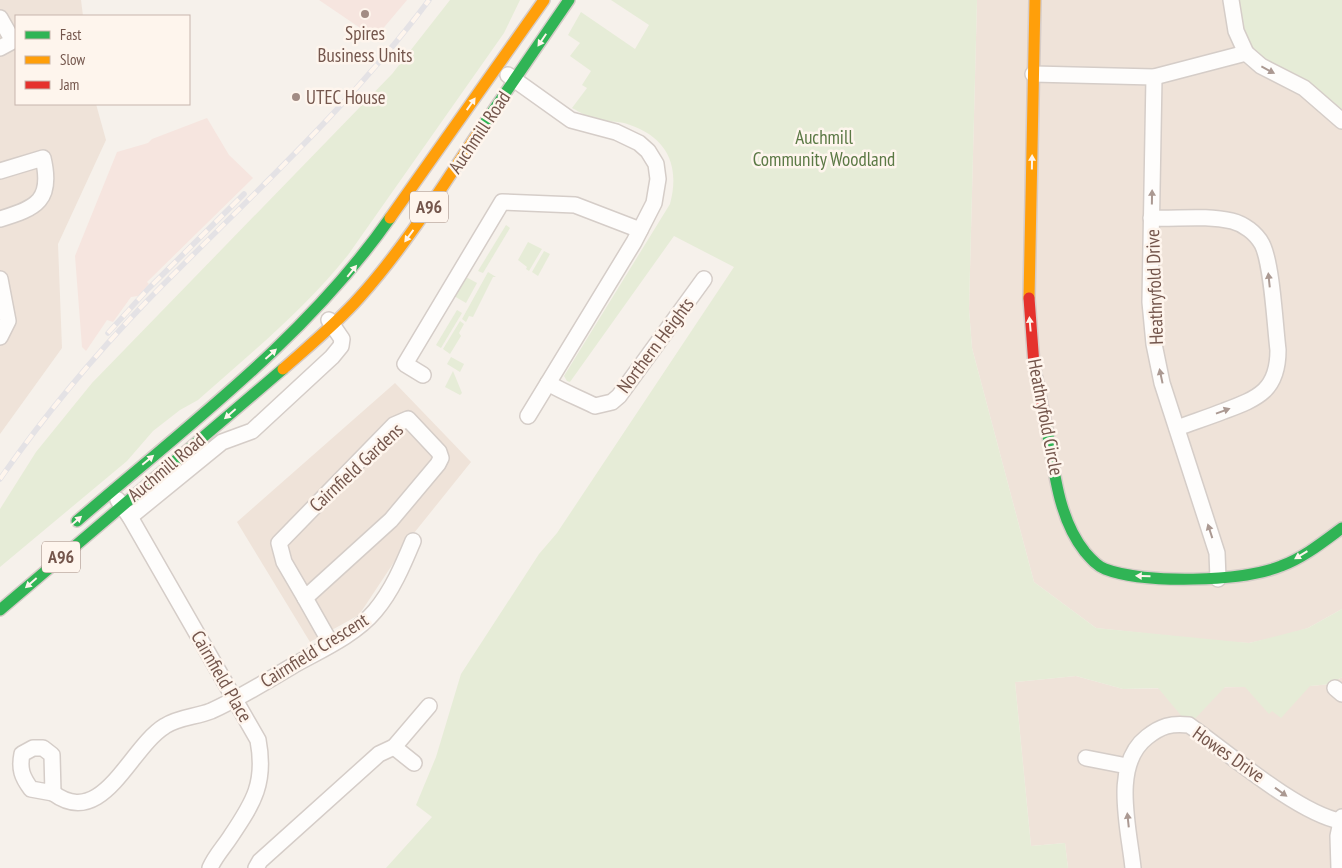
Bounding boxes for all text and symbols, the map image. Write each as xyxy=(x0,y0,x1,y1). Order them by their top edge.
marker: Spires Business Units xyxy=(359,8,371,20)
legend xyxy=(15,15,190,105)
place label: Spires Business Units xyxy=(318,21,412,67)
text: Fast xyxy=(60,25,81,44)
one-way arrow xyxy=(537,33,546,47)
text: Slow xyxy=(60,50,85,69)
one-way arrow xyxy=(1261,66,1276,74)
text: Jam xyxy=(59,75,79,94)
place label: UTEC House xyxy=(306,85,386,109)
street label: Auchmill Road xyxy=(443,86,515,178)
marker: UTEC House xyxy=(290,91,302,103)
one-way arrow xyxy=(466,97,476,110)
park label: Auchmill Community Woodland xyxy=(753,125,895,171)
one-way arrow xyxy=(1028,153,1036,169)
one-way arrow xyxy=(1148,189,1156,205)
road number: A96 xyxy=(410,192,448,222)
one-way arrow xyxy=(404,229,414,243)
street label: Heathryfold Drive xyxy=(1140,229,1168,345)
one-way arrow xyxy=(346,265,357,278)
one-way arrow xyxy=(1265,272,1273,288)
street label: Northern Heights xyxy=(611,292,699,398)
one-way arrow xyxy=(1026,316,1034,332)
one-way arrow xyxy=(265,349,278,360)
street label: Heathryfold Circle xyxy=(1023,357,1069,477)
one-way arrow xyxy=(1157,369,1165,384)
one-way arrow xyxy=(1215,407,1230,414)
one-way arrow xyxy=(224,408,236,420)
street label: Cairnfield Gardens xyxy=(304,417,408,517)
street label: Auchmill Road xyxy=(122,428,210,506)
one-way arrow xyxy=(141,454,153,466)
one-way arrow xyxy=(70,516,83,527)
one-way arrow xyxy=(1206,523,1214,538)
road number: A96 xyxy=(42,542,80,572)
one-way arrow xyxy=(1295,550,1308,559)
one-way arrow xyxy=(1135,572,1151,580)
one-way arrow xyxy=(25,577,38,588)
street label: Cairnfield Crescent xyxy=(256,607,373,693)
street label: Cairnfield Place xyxy=(186,626,258,726)
street label: Howes Drive xyxy=(1188,721,1270,787)
one-way arrow xyxy=(1274,786,1287,797)
one-way arrow xyxy=(1124,811,1132,827)

